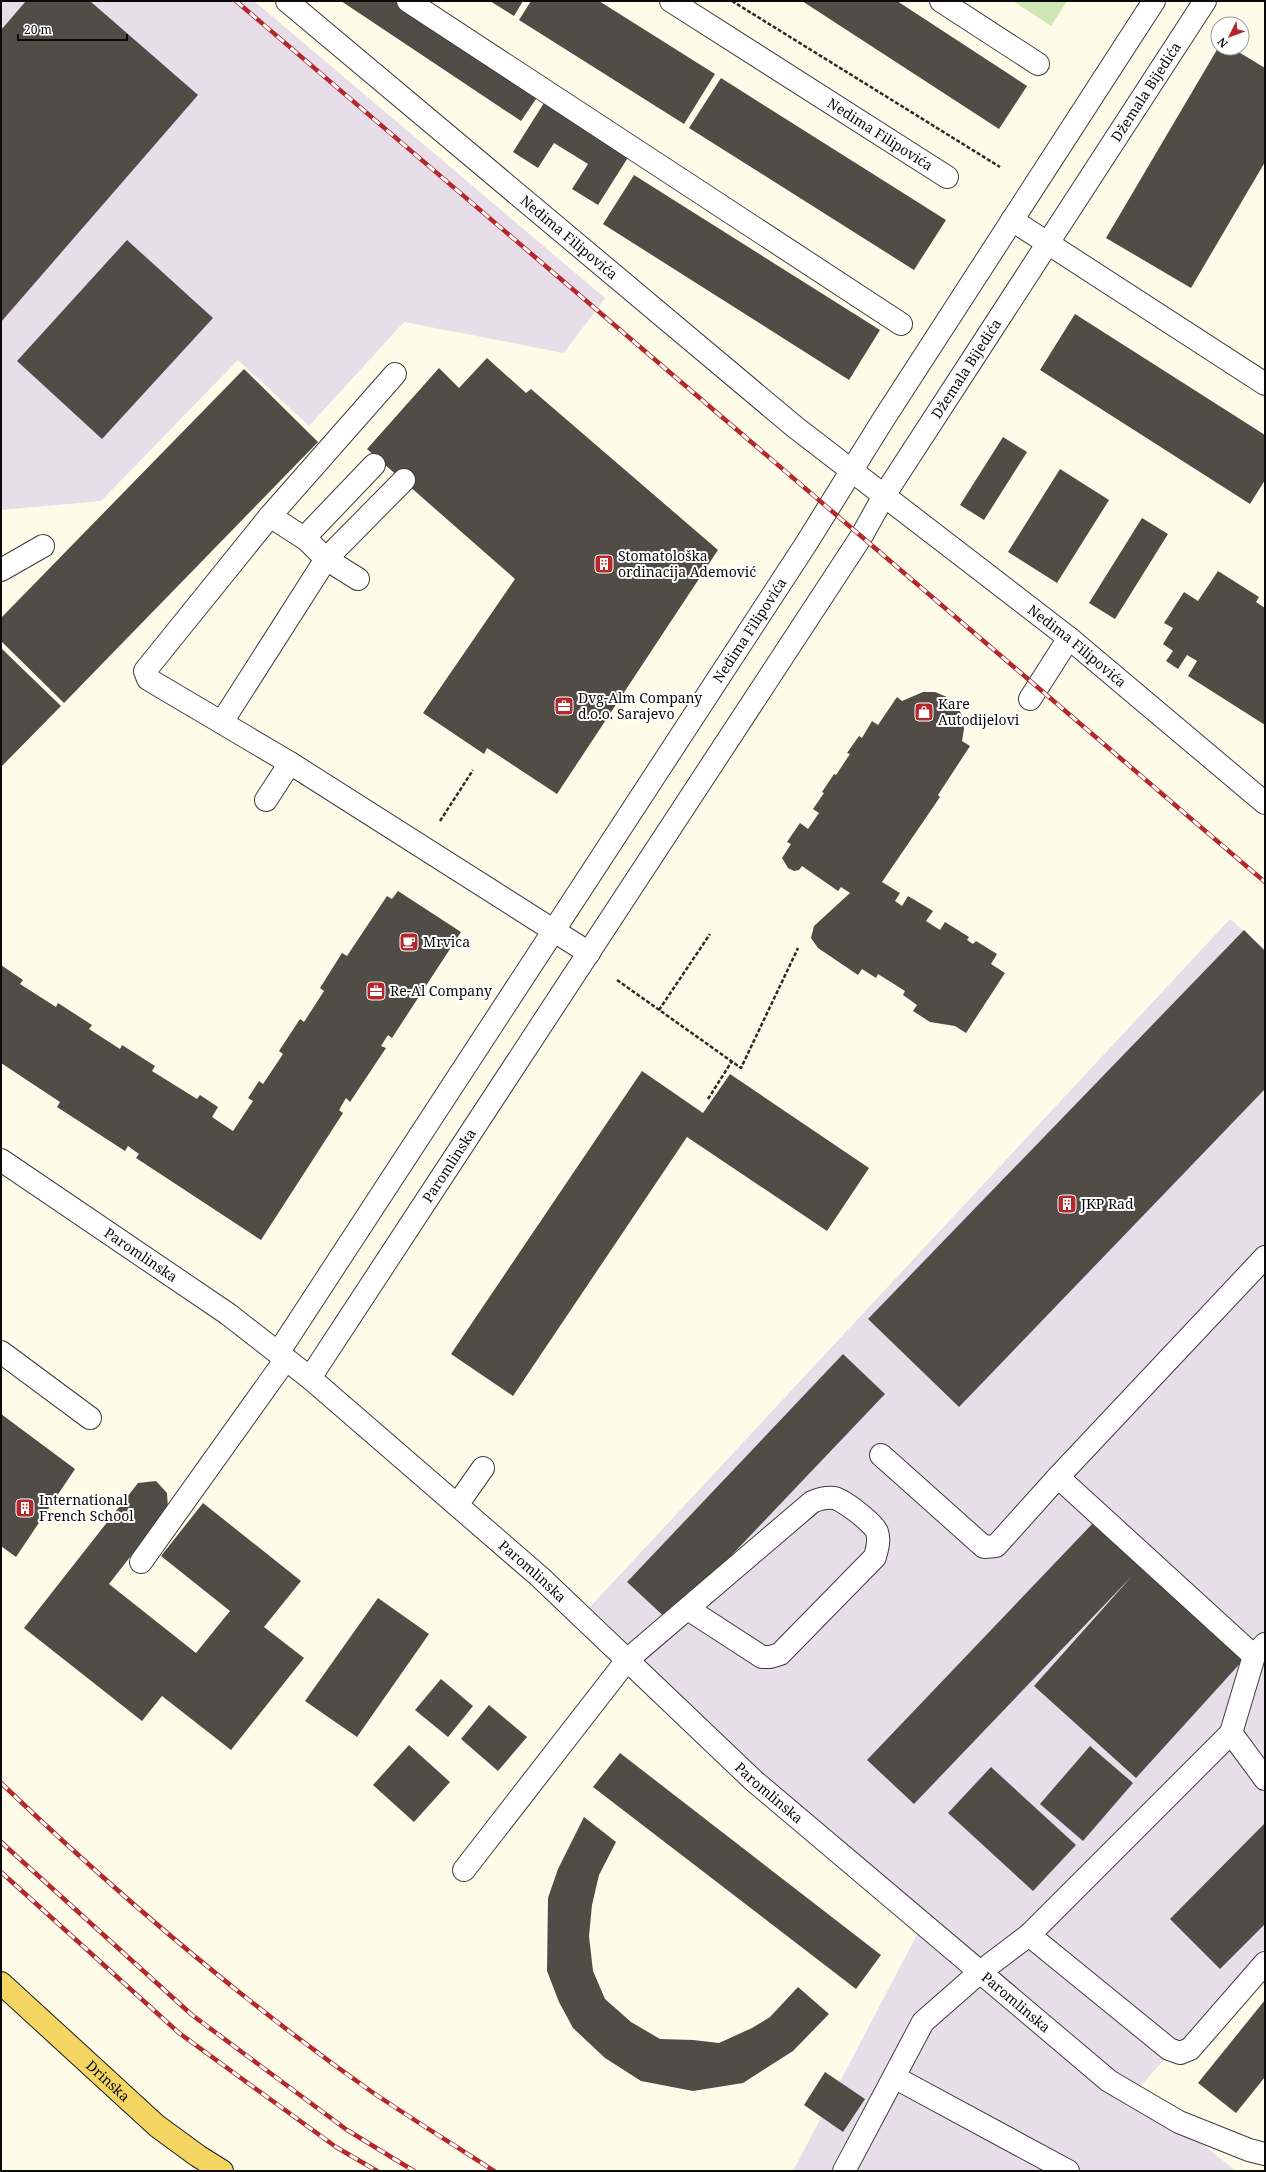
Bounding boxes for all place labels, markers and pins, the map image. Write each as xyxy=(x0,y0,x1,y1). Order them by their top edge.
place label: Stomatološka ordinacija Ademović xyxy=(618,546,756,581)
building icon: Stomatološka ordinacija Ademović xyxy=(593,553,615,575)
place label: Dvg-Alm Company d.o.o. Sarajevo xyxy=(578,688,702,723)
place label: Kare Autodijelovi xyxy=(938,694,1020,729)
office icon: Dvg-Alm Company d.o.o. Sarajevo xyxy=(553,695,575,717)
shop icon: Kare Autodijelovi xyxy=(913,701,935,723)
cafe icon: Mrvica xyxy=(398,931,420,953)
place label: Mrvica xyxy=(423,932,470,951)
office icon: Re-Al Company xyxy=(365,980,387,1002)
place label: Re-Al Company xyxy=(390,981,492,1000)
building icon: JKP Rad xyxy=(1056,1193,1078,1215)
place label: JKP Rad xyxy=(1080,1194,1134,1213)
place label: International French School xyxy=(39,1490,134,1525)
building icon: International French School xyxy=(14,1497,36,1519)

